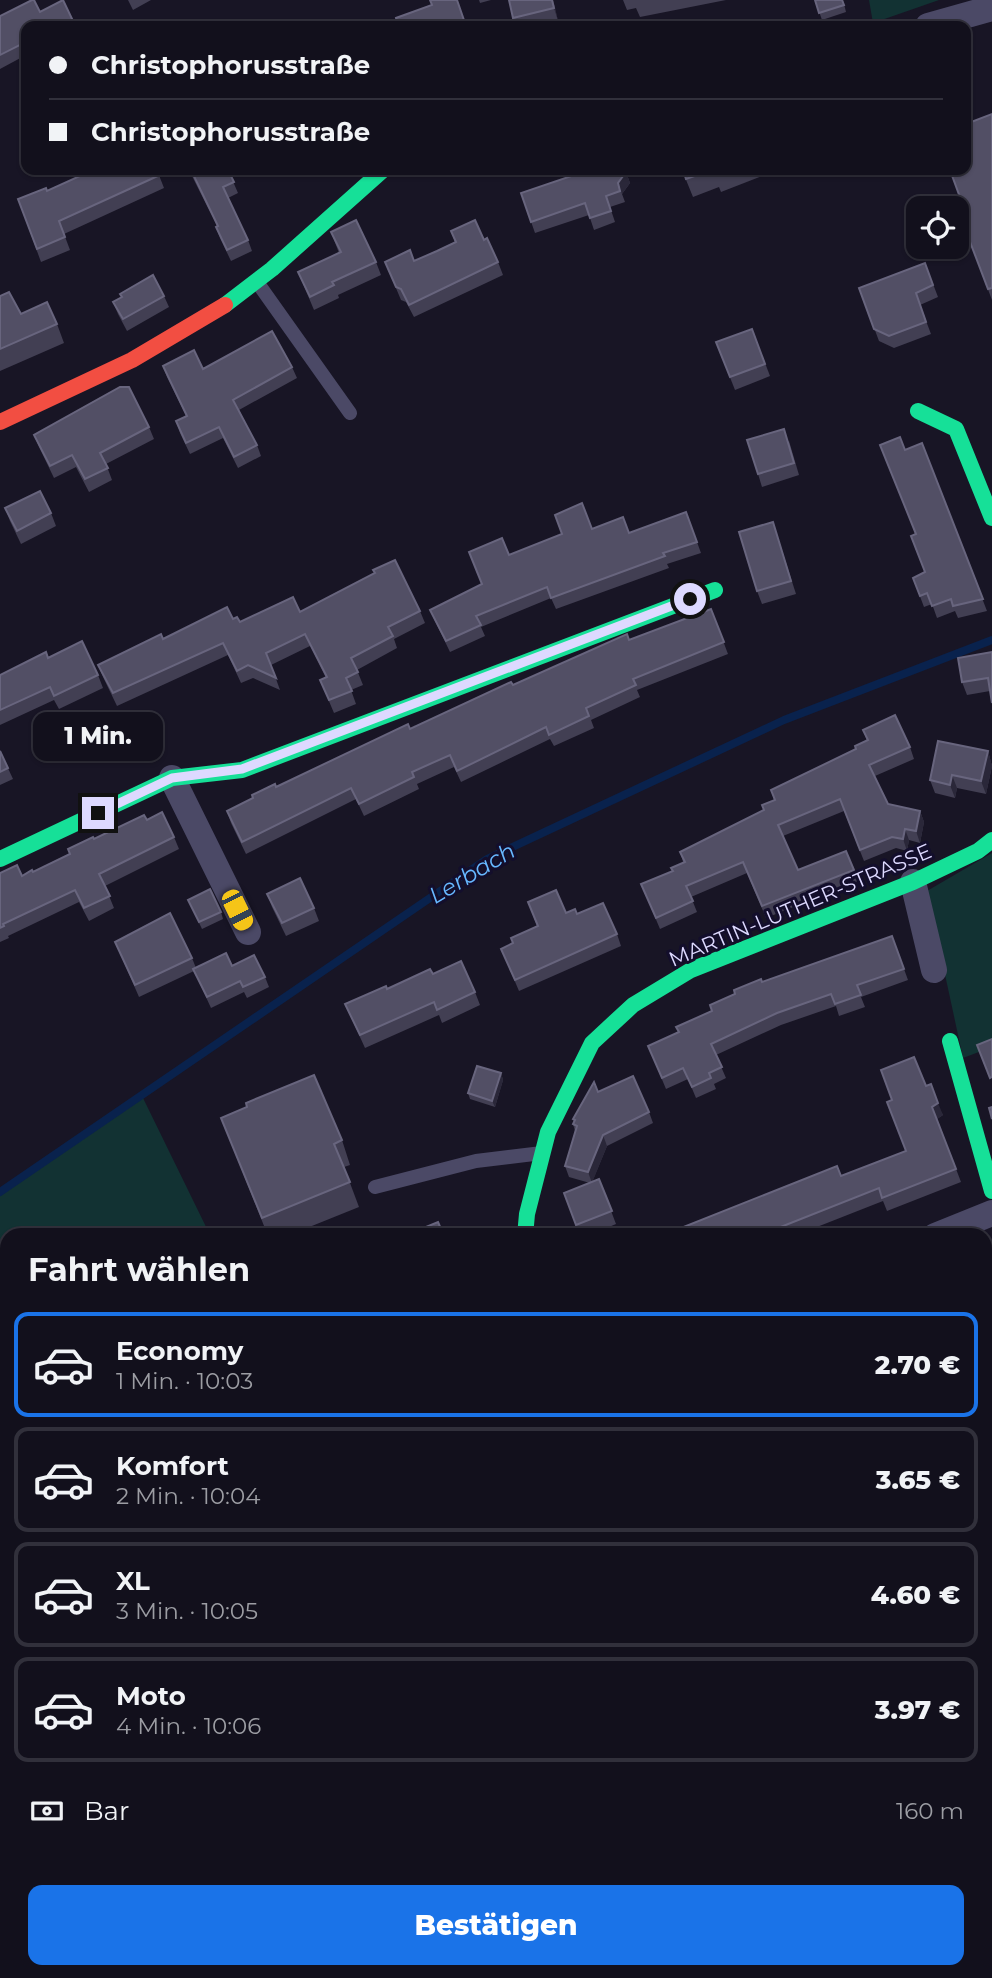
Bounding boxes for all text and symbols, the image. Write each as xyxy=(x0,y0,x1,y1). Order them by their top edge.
text: Christophorusstraße xyxy=(91,49,370,81)
text: Christophorusstraße xyxy=(91,116,370,148)
map controls xyxy=(906,196,969,259)
button: locate xyxy=(906,196,969,259)
route start xyxy=(674,583,706,615)
callout: 1 Min. xyxy=(33,712,163,760)
text: 1 Min. xyxy=(64,722,132,750)
route end xyxy=(82,797,114,829)
water label: Lerbach xyxy=(424,836,520,910)
street label: MARTIN-LUTHER-STRASSE xyxy=(665,838,935,972)
car xyxy=(219,887,256,933)
text: Fahrt wählen xyxy=(28,1250,250,1289)
icon: car xyxy=(32,1333,95,1396)
text: Economy xyxy=(116,1335,243,1367)
text: 2.70 € xyxy=(875,1349,960,1381)
text: 1 Min. · 10:03 xyxy=(116,1367,253,1395)
icon: car xyxy=(32,1448,95,1511)
text: Komfort xyxy=(116,1450,229,1482)
text: 3.65 € xyxy=(876,1464,960,1496)
text: 2 Min. · 10:04 xyxy=(116,1482,260,1510)
icon: car xyxy=(32,1563,95,1626)
text: XL xyxy=(116,1565,150,1597)
text: 4.60 € xyxy=(871,1579,960,1611)
text: 3 Min. · 10:05 xyxy=(116,1597,258,1625)
icon: car xyxy=(32,1678,95,1741)
text: Moto xyxy=(116,1680,186,1712)
text: 3.97 € xyxy=(875,1694,960,1726)
text: 4 Min. · 10:06 xyxy=(116,1712,261,1740)
icon: cash xyxy=(28,1792,66,1830)
text: Bar xyxy=(84,1795,129,1827)
text: 160 m xyxy=(896,1797,964,1825)
button: Bestätigen xyxy=(28,1885,964,1965)

